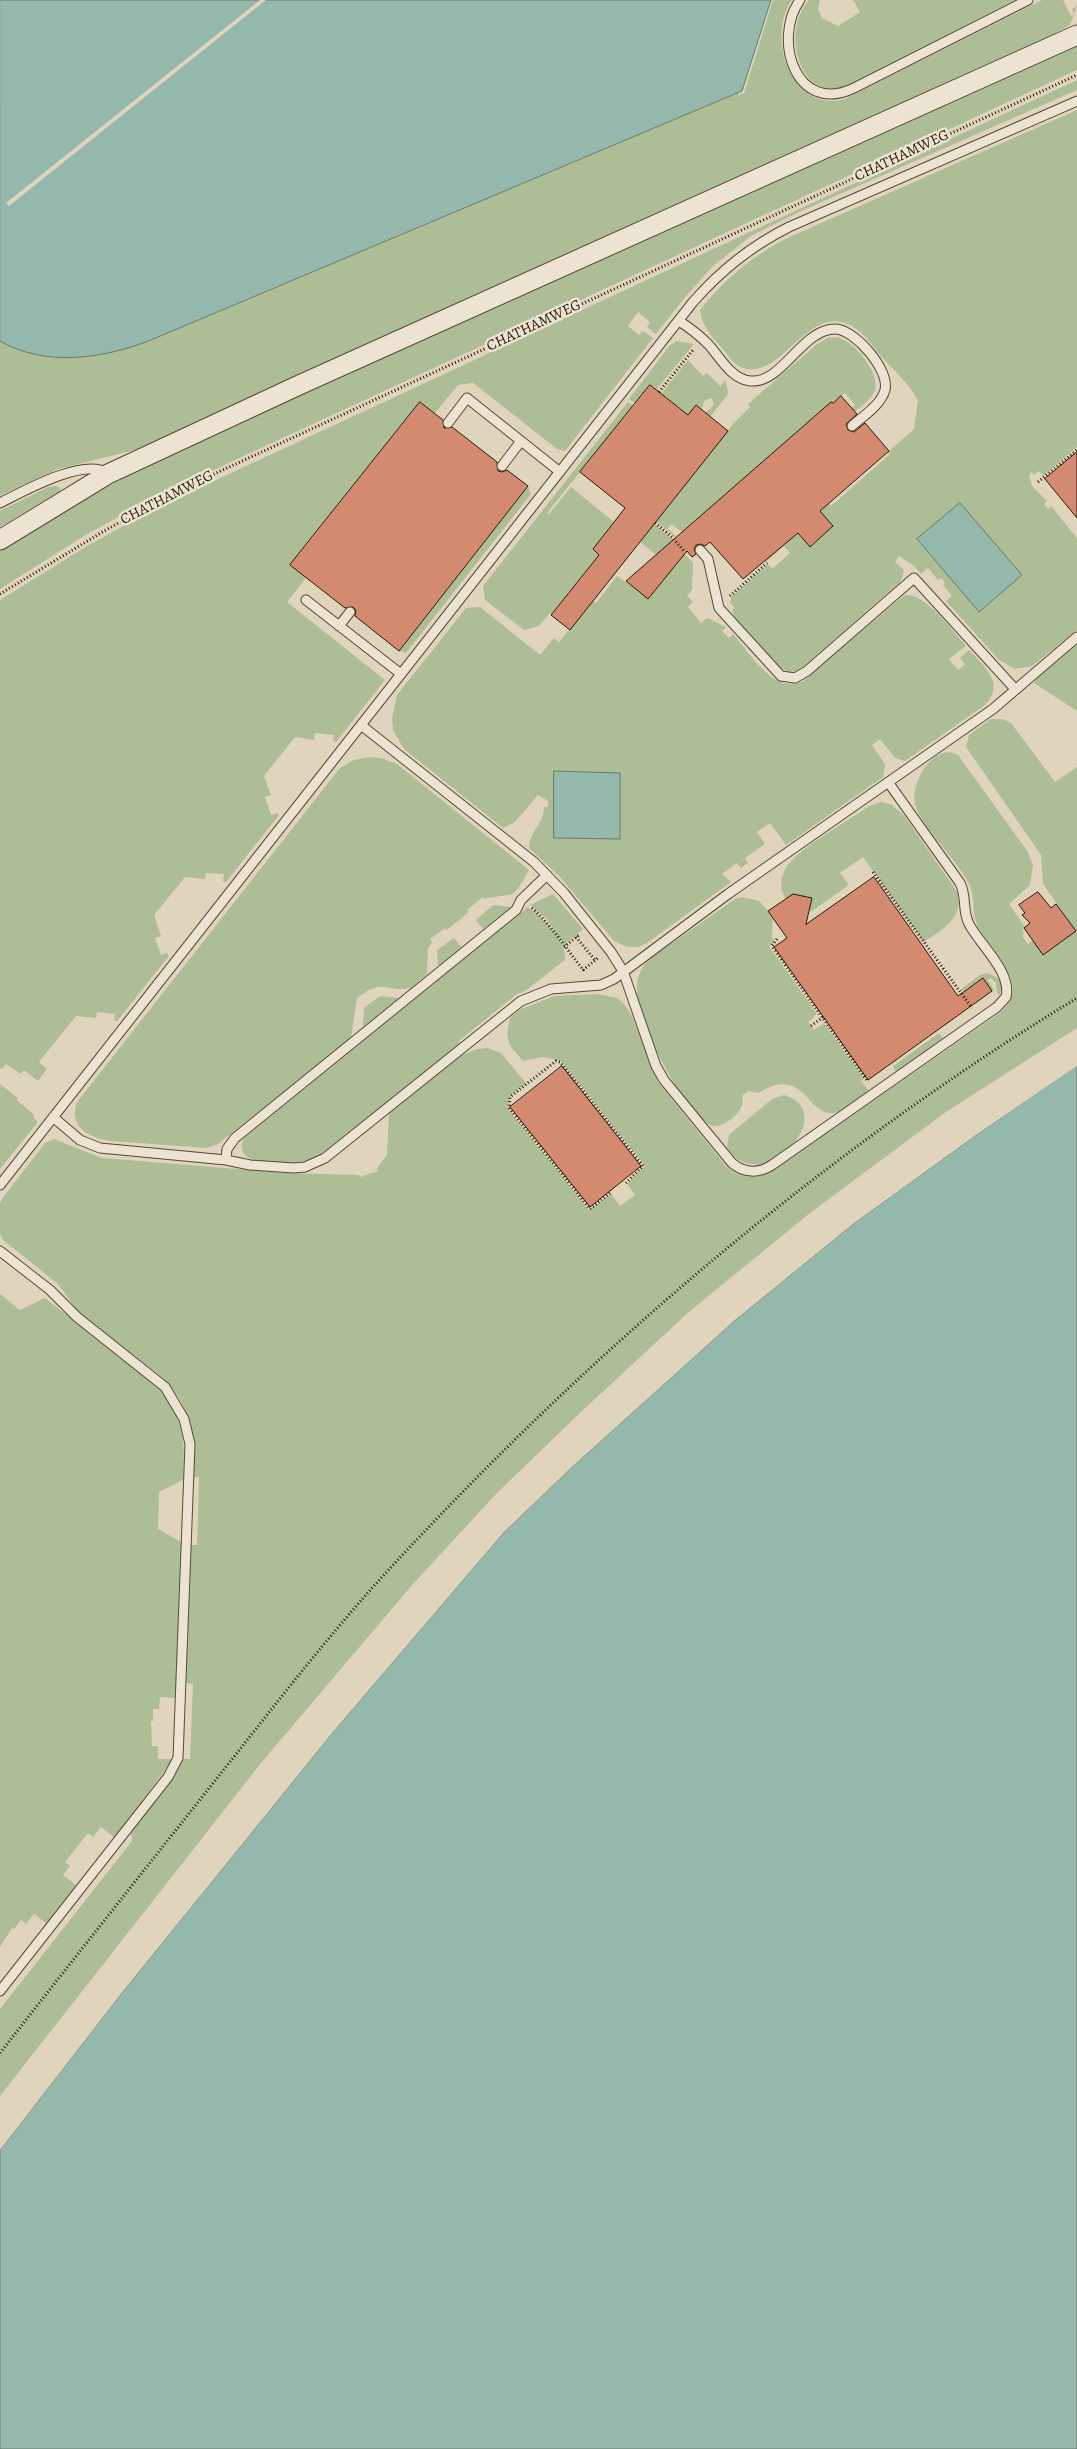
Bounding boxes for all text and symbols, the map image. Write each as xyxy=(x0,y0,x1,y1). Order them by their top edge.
street label: CHATHAMWEG xyxy=(852,126,952,186)
street label: CHATHAMWEG xyxy=(484,296,584,356)
street label: CHATHAMWEG xyxy=(117,467,217,529)

